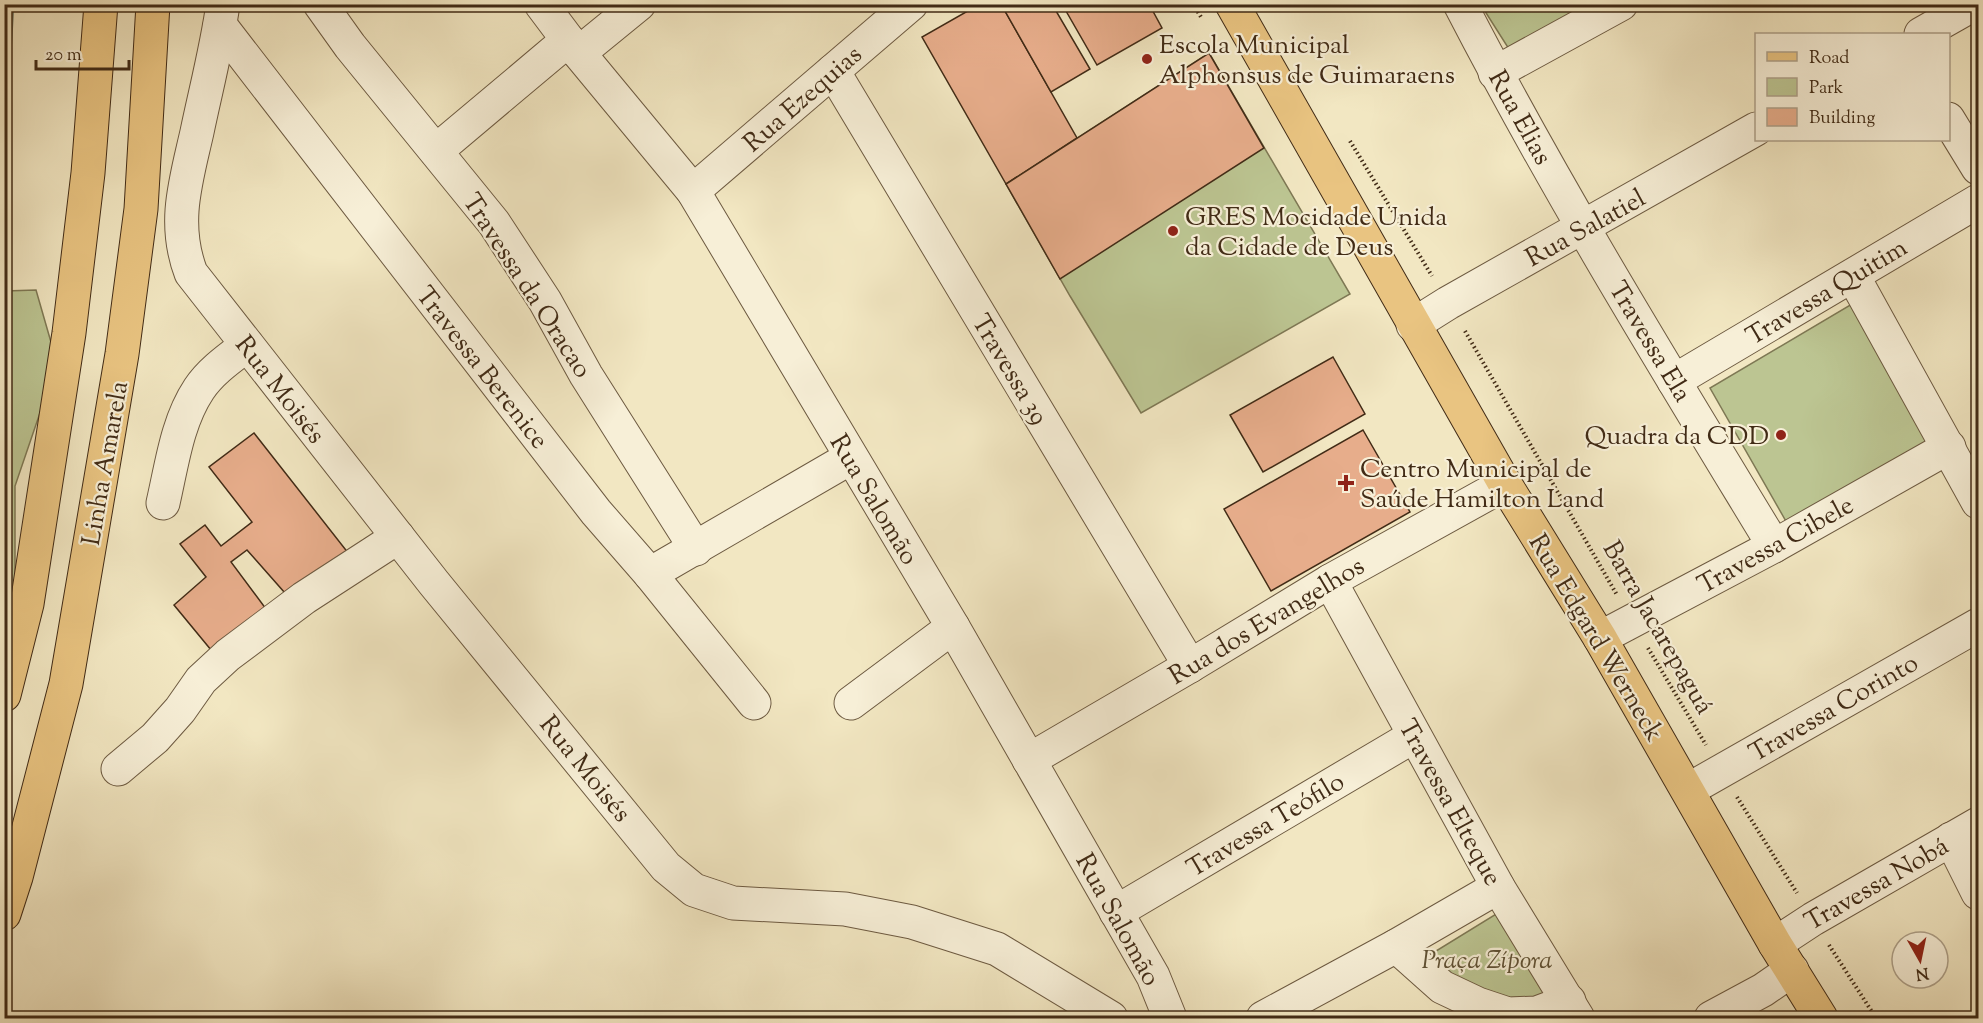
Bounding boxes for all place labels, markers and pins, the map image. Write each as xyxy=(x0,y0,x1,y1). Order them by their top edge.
place label: Escola Municipal Alphonsus de Guimaraens xyxy=(1159,28,1455,95)
marker: Escola Municipal Alphonsus de Guimaraens xyxy=(1140,52,1154,66)
place label: GRES Mocidade Unida da Cidade de Deus xyxy=(1185,200,1447,267)
marker: GRES Mocidade Unida da Cidade de Deus xyxy=(1166,224,1180,238)
place label: Quadra da CDD xyxy=(1585,419,1769,456)
marker: Quadra da CDD xyxy=(1774,428,1788,442)
place label: Centro Municipal de Saúde Hamilton Land xyxy=(1360,452,1604,519)
marker: Centro Municipal de Saúde Hamilton Land xyxy=(1337,474,1355,492)

